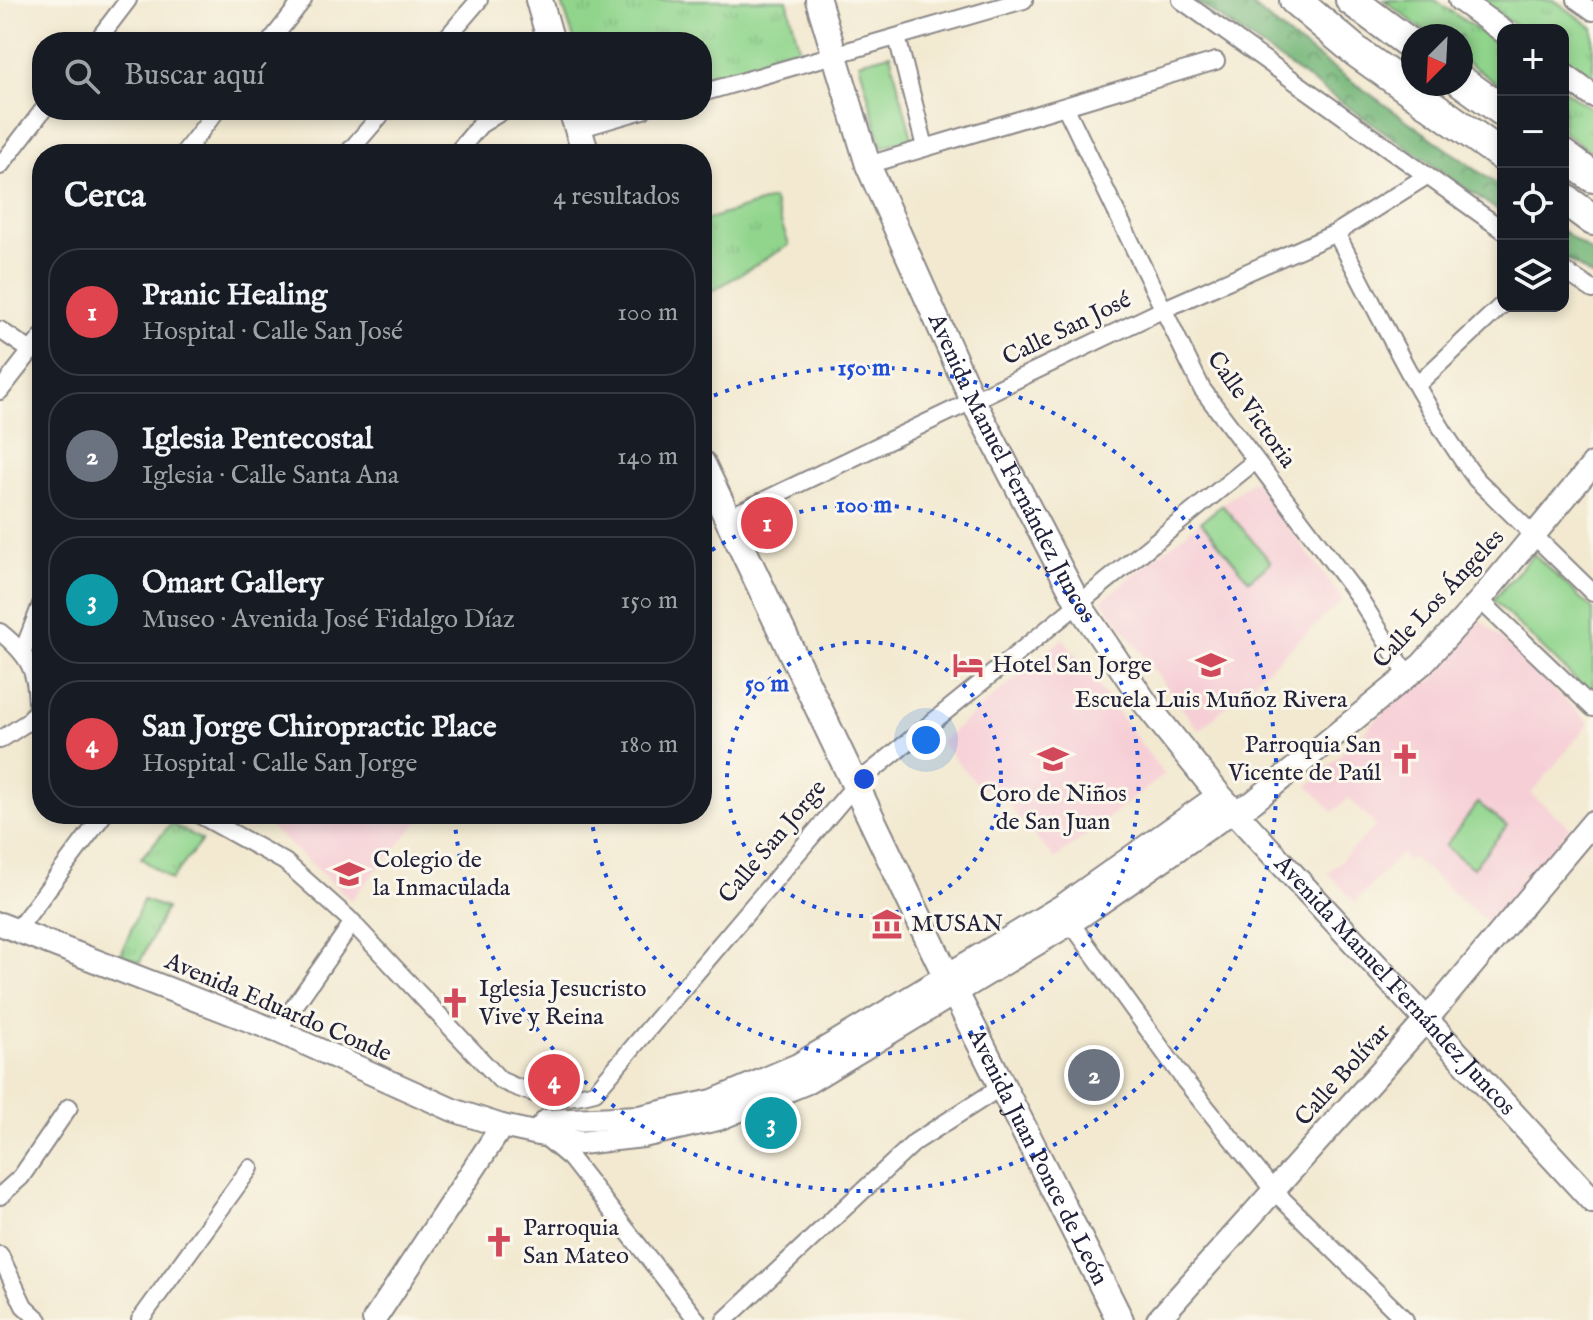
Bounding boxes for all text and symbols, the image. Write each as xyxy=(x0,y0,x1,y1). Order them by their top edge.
north arrow xyxy=(1401,24,1473,96)
map controls xyxy=(1497,24,1569,312)
button: + xyxy=(1497,24,1569,96)
search box xyxy=(32,32,712,120)
icon: search xyxy=(60,54,104,98)
text: Buscar aquí xyxy=(124,57,265,95)
button: − xyxy=(1497,96,1569,168)
button: locate xyxy=(1497,168,1569,240)
text: Cerca xyxy=(64,175,146,218)
text: 4 resultados xyxy=(553,180,680,213)
button: layers xyxy=(1497,240,1569,312)
text: Pranic Healing xyxy=(142,277,327,315)
street label: Calle San José xyxy=(998,285,1136,373)
text: 1 xyxy=(87,296,97,329)
text: 100 m xyxy=(617,296,678,329)
street label: Avenida Manuel Fernández Juncos xyxy=(920,308,1103,629)
text: Hospital · Calle San José xyxy=(142,315,403,348)
street label: Calle Victoria xyxy=(1199,345,1303,475)
text: 150 m xyxy=(837,353,891,384)
text: Iglesia Pentecostal xyxy=(142,421,373,459)
text: 2 xyxy=(86,440,98,473)
text: 140 m xyxy=(617,440,678,473)
text: Iglesia · Calle Santa Ana xyxy=(142,459,399,492)
text: 100 m xyxy=(836,490,893,521)
pin: 1 xyxy=(741,493,793,553)
street label: Calle Los Ángeles xyxy=(1366,523,1512,675)
text: Omart Gallery xyxy=(142,565,324,603)
text: 3 xyxy=(87,584,97,617)
text: 150 m xyxy=(620,584,678,617)
text: Museo · Avenida José Fidalgo Díaz xyxy=(142,603,515,636)
hotel icon: Hotel San Jorge xyxy=(951,648,985,682)
school or university icon: Escuela Luis Muñoz Rivera xyxy=(1194,648,1228,682)
place label: Hotel San Jorge xyxy=(992,650,1152,681)
text: 50 m xyxy=(745,669,790,700)
place label: Escuela Luis Muñoz Rivera xyxy=(1075,685,1348,716)
text: San Jorge Chiropractic Place xyxy=(142,709,496,747)
your location xyxy=(906,720,946,760)
text: 4 xyxy=(86,728,98,761)
text: 180 m xyxy=(620,728,678,761)
place label: Parroquia San Vicente de Paúl xyxy=(1227,730,1381,789)
school or university icon: Coro de Niños de San Juan xyxy=(1036,742,1070,776)
church icon: Parroquia San Vicente de Paúl xyxy=(1388,742,1422,776)
text: Hospital · Calle San Jorge xyxy=(142,747,417,780)
centre of rings xyxy=(850,765,878,793)
street label: Calle San Jorge xyxy=(712,774,834,910)
place label: Coro de Niños de San Juan xyxy=(979,779,1127,838)
place label: Colegio de la Inmaculada xyxy=(373,845,511,904)
street label: Avenida Manuel Fernández Juncos xyxy=(1266,848,1522,1122)
school or university icon: Colegio de la Inmaculada xyxy=(332,857,366,891)
museum icon: MUSAN xyxy=(870,907,904,941)
place label: MUSAN xyxy=(911,909,1003,940)
street label: Avenida Eduardo Conde xyxy=(159,946,396,1070)
place label: Iglesia Jesucristo Vive y Reina xyxy=(478,974,647,1033)
church icon: Iglesia Jesucristo Vive y Reina xyxy=(438,986,472,1020)
street label: Calle Bolívar xyxy=(1289,1017,1398,1133)
street label: Avenida Juan Ponce de León xyxy=(960,1022,1116,1291)
pin: 2 xyxy=(1068,1045,1120,1105)
pin: 4 xyxy=(528,1050,580,1110)
pin: 3 xyxy=(745,1093,797,1153)
place label: Parroquia San Mateo xyxy=(523,1213,629,1272)
church icon: Parroquia San Mateo xyxy=(482,1225,516,1259)

